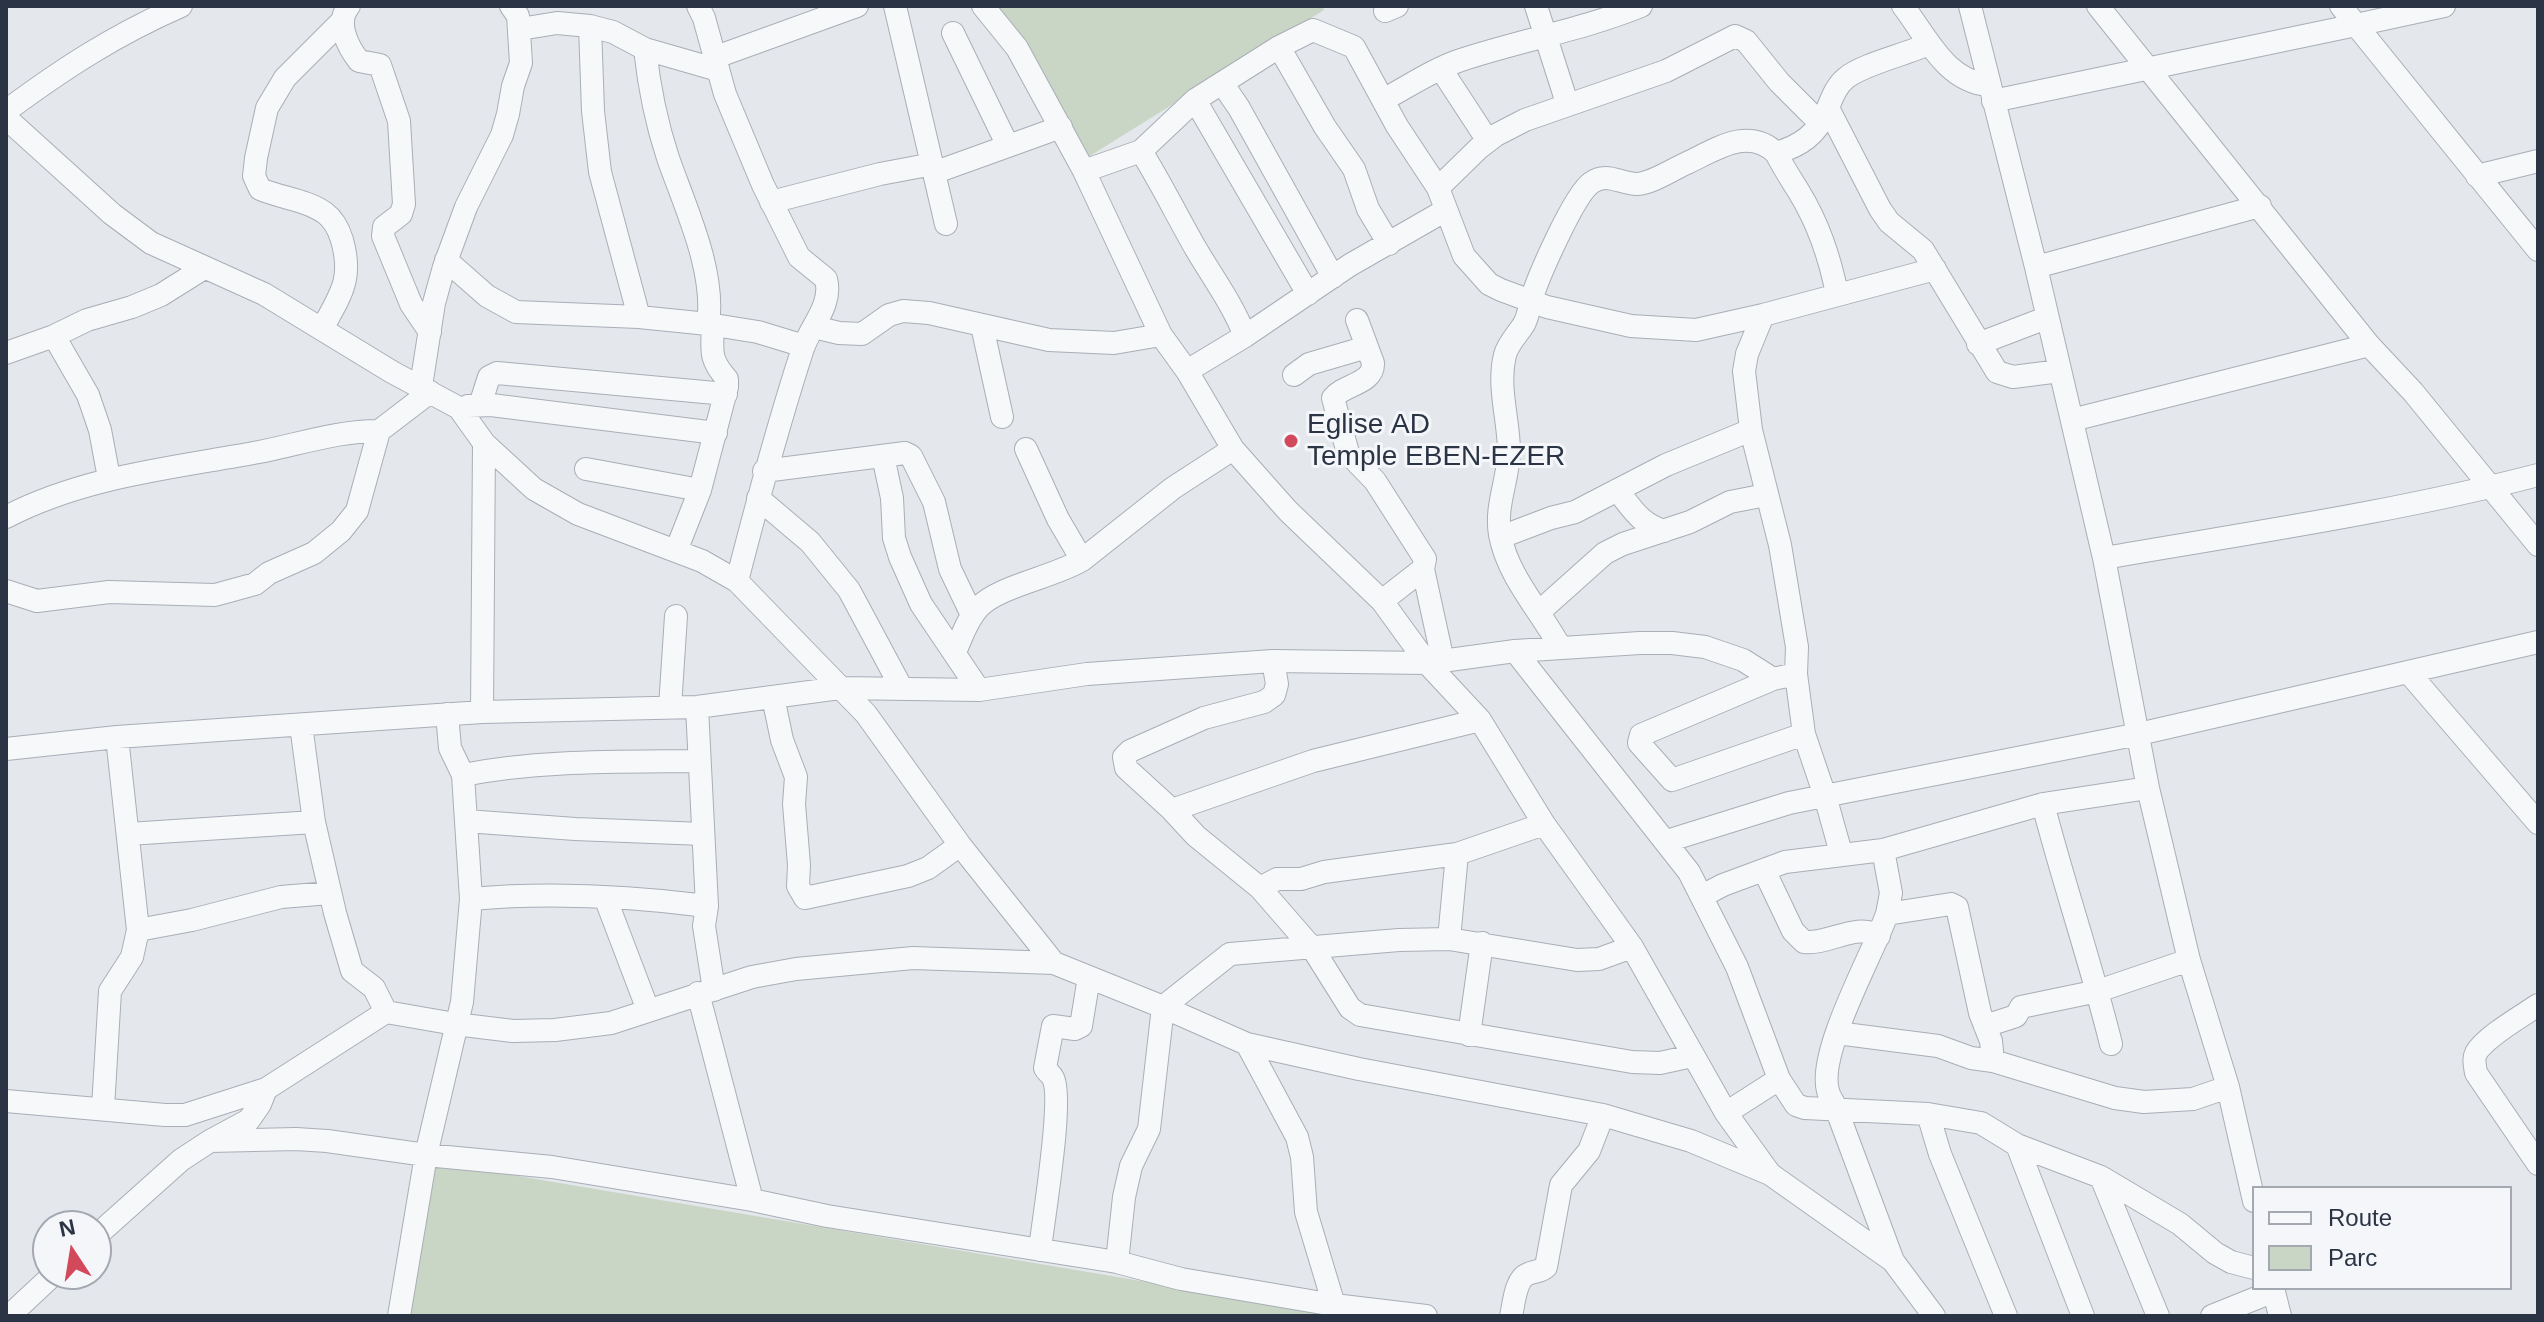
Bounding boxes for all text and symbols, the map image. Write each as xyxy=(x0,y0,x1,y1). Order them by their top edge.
place label: Eglise AD Temple EBEN-EZER xyxy=(1307,408,1565,474)
marker: Eglise AD Temple EBEN-EZER xyxy=(1282,432,1300,450)
legend xyxy=(2252,1186,2512,1290)
text: Route xyxy=(2328,1204,2392,1231)
north arrow xyxy=(32,1210,112,1290)
text: N xyxy=(57,1214,78,1242)
text: Parc xyxy=(2328,1244,2377,1271)

